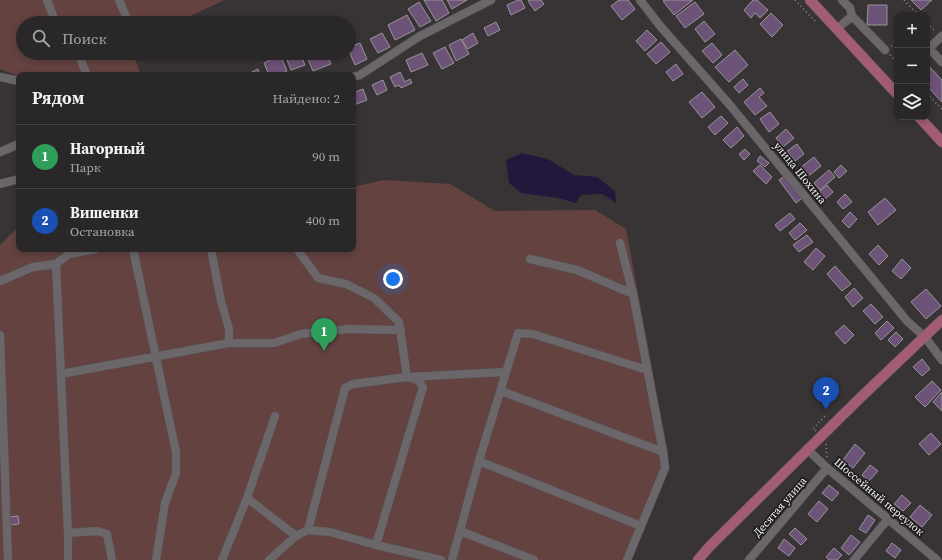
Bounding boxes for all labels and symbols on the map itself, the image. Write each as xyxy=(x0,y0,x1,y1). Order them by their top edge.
street label: улица Шохина xyxy=(770,139,830,208)
your location xyxy=(383,269,403,289)
pin: 1 xyxy=(311,318,337,351)
pin: 2 xyxy=(813,377,839,410)
street label: Шоссейный переулок xyxy=(831,455,927,539)
street label: Десятая улица xyxy=(750,473,811,540)

